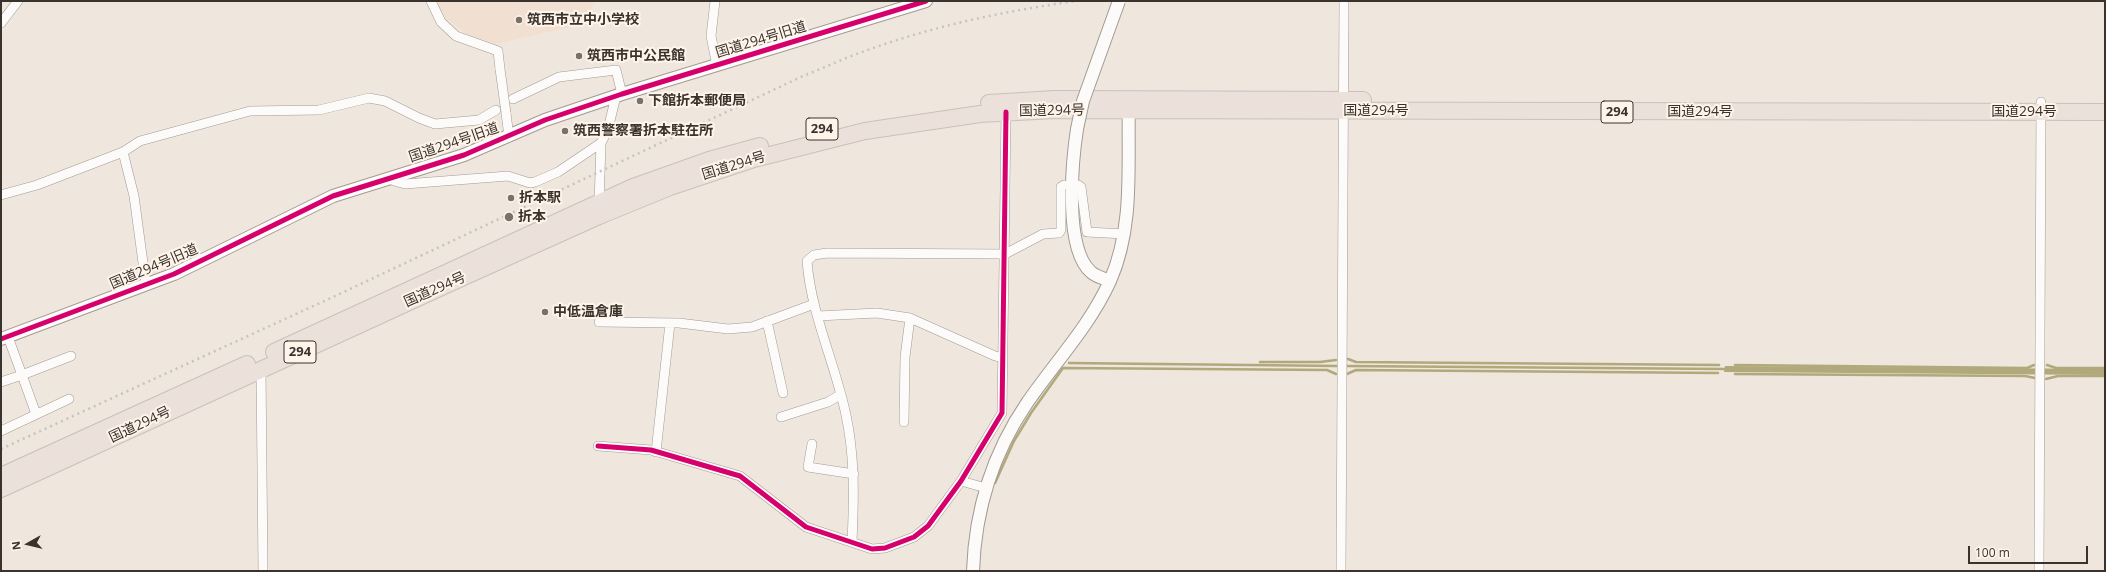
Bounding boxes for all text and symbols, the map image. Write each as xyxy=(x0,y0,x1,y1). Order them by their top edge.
place label: 筑西市立中小学校 xyxy=(527,12,639,28)
marker: 筑西市立中小学校 xyxy=(514,15,524,25)
street label: 国道294号旧道 xyxy=(714,18,808,62)
place label: 筑西市中公民館 xyxy=(587,48,685,64)
marker: 筑西市中公民館 xyxy=(574,51,584,61)
place label: 下館折本郵便局 xyxy=(648,93,746,109)
marker: 下館折本郵便局 xyxy=(635,96,645,106)
road number: 294 xyxy=(1601,101,1633,123)
street label: 国道294号 xyxy=(1019,102,1085,120)
street label: 国道294号 xyxy=(1343,103,1409,119)
street label: 国道294号 xyxy=(1667,104,1733,120)
street label: 国道294号 xyxy=(1991,104,2057,120)
road number: 294 xyxy=(806,118,838,140)
street label: 国道294号旧道 xyxy=(407,120,501,166)
place label: 筑西警察署折本駐在所 xyxy=(573,123,713,139)
marker: 筑西警察署折本駐在所 xyxy=(560,126,570,136)
street label: 国道294号 xyxy=(700,148,768,184)
place label: 折本駅 xyxy=(519,190,561,206)
marker: 折本駅 xyxy=(506,193,516,203)
place label: 折本 xyxy=(518,209,546,225)
marker: 折本 xyxy=(503,211,515,223)
street label: 国道294号旧道 xyxy=(107,241,201,293)
street label: 国道294号 xyxy=(401,269,469,311)
place label: 中低温倉庫 xyxy=(553,304,623,320)
marker: 中低温倉庫 xyxy=(540,307,550,317)
road number: 294 xyxy=(284,341,316,363)
street label: 国道294号 xyxy=(107,403,173,447)
north arrow xyxy=(8,524,48,564)
scale bar xyxy=(1970,538,2090,564)
text: N xyxy=(8,540,24,551)
text: 100 m xyxy=(1975,544,2010,561)

